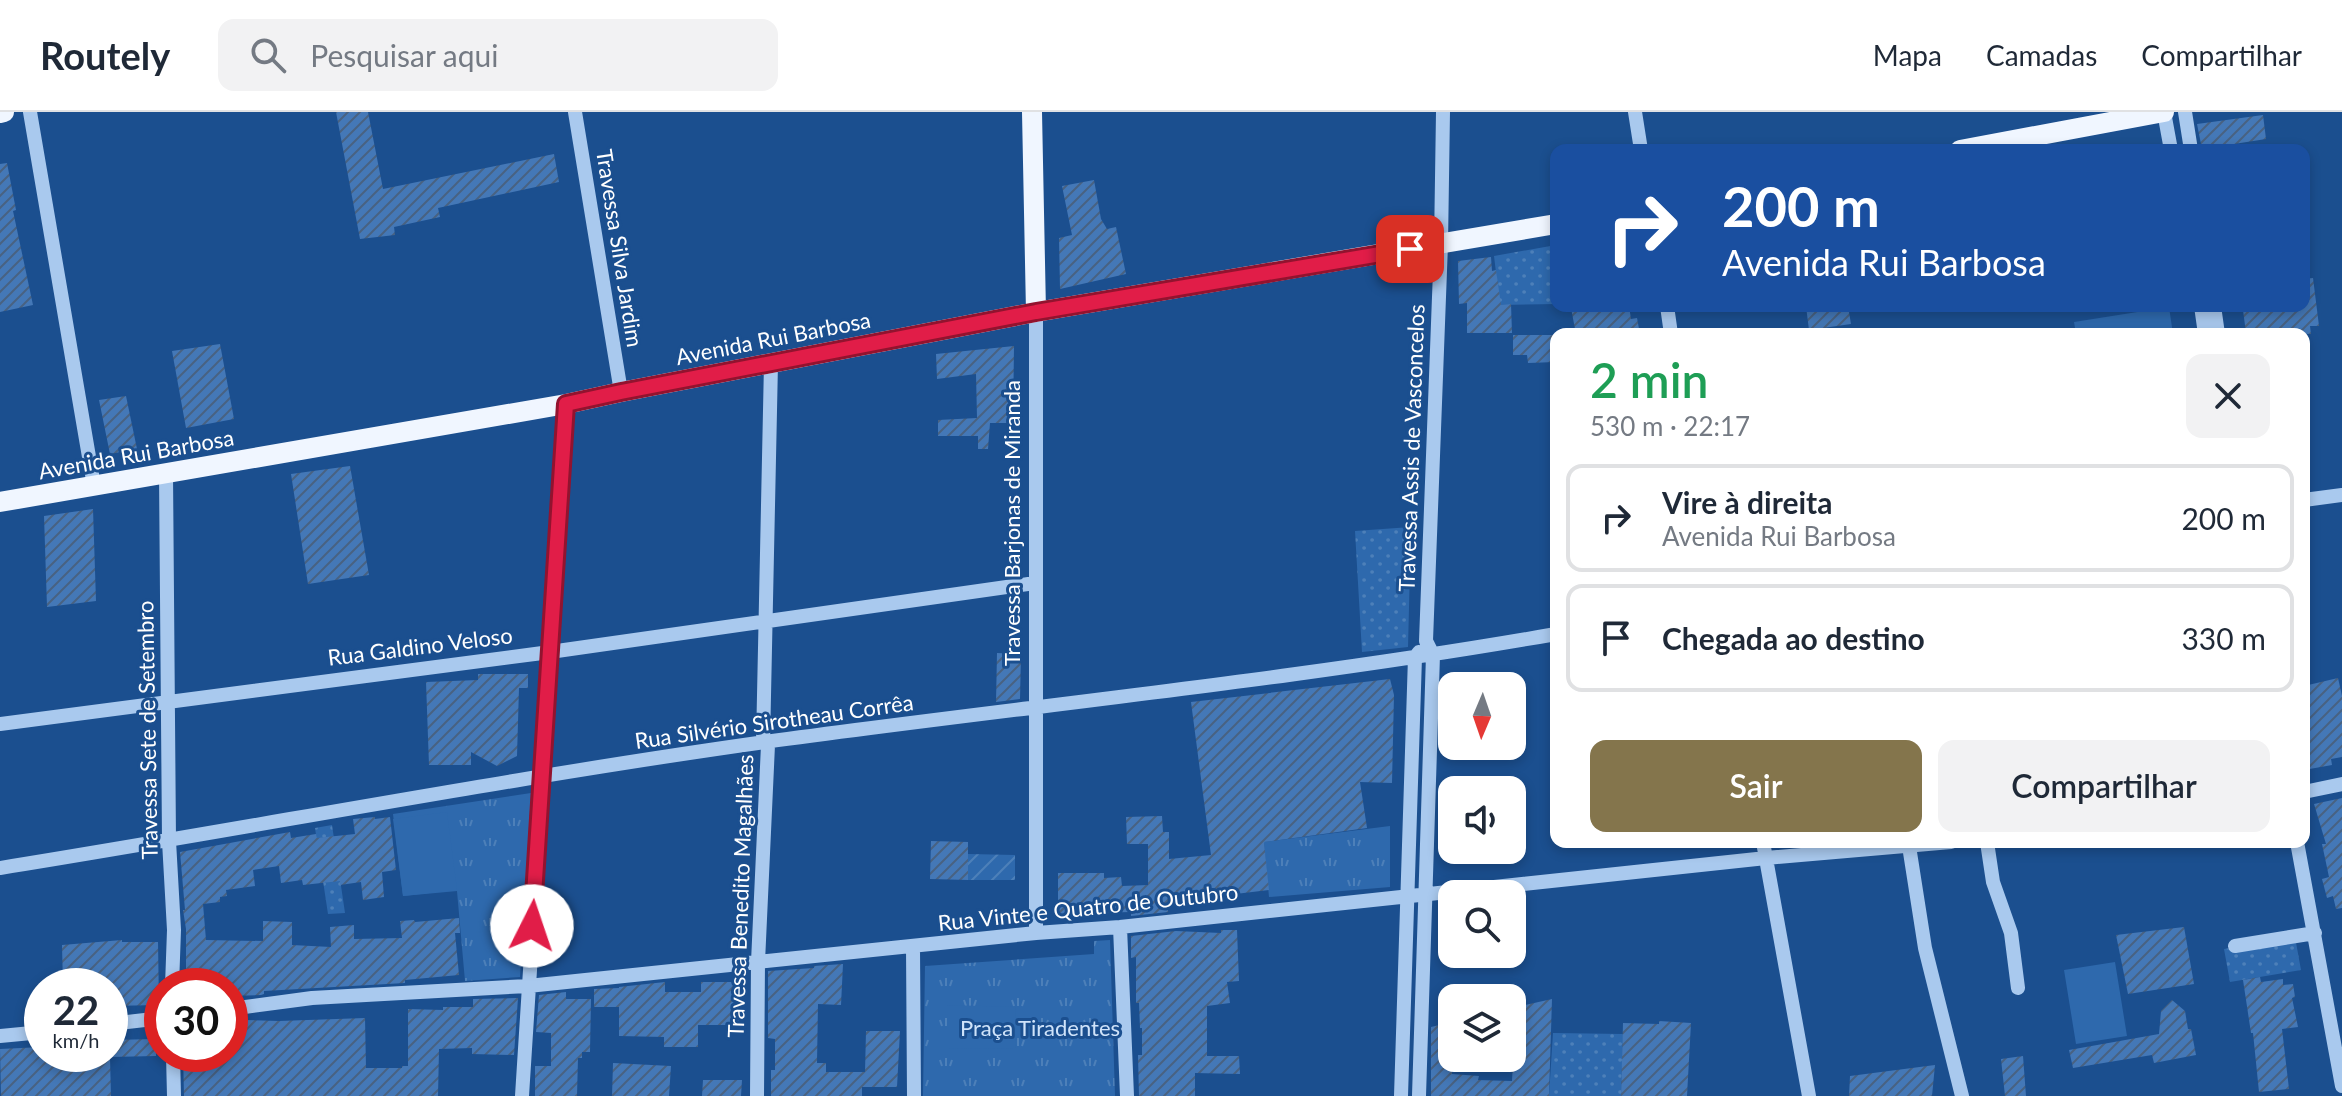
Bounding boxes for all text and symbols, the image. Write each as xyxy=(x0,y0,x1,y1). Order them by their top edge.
search box xyxy=(218,19,778,91)
text: Routely xyxy=(40,32,170,78)
icon: search xyxy=(246,33,290,77)
text: Pesquisar aqui xyxy=(310,37,499,73)
text: Mapa xyxy=(1873,38,1942,72)
text: Camadas xyxy=(1986,38,2097,72)
text: Compartilhar xyxy=(2141,38,2302,72)
street label: Travessa Silva Jardim xyxy=(591,147,649,349)
text: 200 m xyxy=(1722,172,1880,239)
icon: right xyxy=(1590,176,1694,280)
pin xyxy=(1376,215,1444,283)
icon: arrive xyxy=(1388,227,1432,271)
text: Avenida Rui Barbosa xyxy=(1722,240,2046,284)
street label: Travessa Assis de Vasconcelos xyxy=(1392,304,1430,592)
street label: Avenida Rui Barbosa xyxy=(673,306,873,370)
text: 2 min xyxy=(1590,351,1708,408)
button: close xyxy=(2186,354,2270,438)
street label: Travessa Barjonas de Miranda xyxy=(998,380,1025,666)
text: 530 m · 22:17 xyxy=(1590,410,1750,442)
street label: Avenida Rui Barbosa xyxy=(36,424,236,484)
text: Vire à direita xyxy=(1662,484,1832,520)
icon: right xyxy=(1594,496,1638,540)
text: 200 m xyxy=(2181,500,2266,536)
text: Avenida Rui Barbosa xyxy=(1662,520,1896,552)
street label: Travessa Sete de Setembro xyxy=(131,600,163,860)
icon: arrive xyxy=(1594,616,1638,660)
text: Chegada ao destino xyxy=(1662,620,1925,656)
text: 330 m xyxy=(2181,620,2266,656)
street label: Rua Galdino Veloso xyxy=(326,621,514,671)
north arrow xyxy=(1438,672,1526,760)
map controls xyxy=(1438,672,1526,1072)
street label: Rua Silvério Sirotheau Corrêa xyxy=(633,688,915,754)
button: Sair xyxy=(1590,740,1922,832)
button: Compartilhar xyxy=(1938,740,2270,832)
street label: Travessa Benedito Magalhães xyxy=(722,754,758,1038)
button: sound xyxy=(1438,776,1526,864)
street label: Rua Vinte e Quatro de Outubro xyxy=(937,878,1239,936)
button: search xyxy=(1438,880,1526,968)
position arrow xyxy=(490,884,574,968)
speed limit sign: 30 xyxy=(144,968,248,1072)
button: layers xyxy=(1438,984,1526,1072)
text: 22 xyxy=(53,986,99,1034)
park label: Praça Tiradentes xyxy=(960,1014,1120,1041)
text: km/h xyxy=(53,1028,99,1052)

